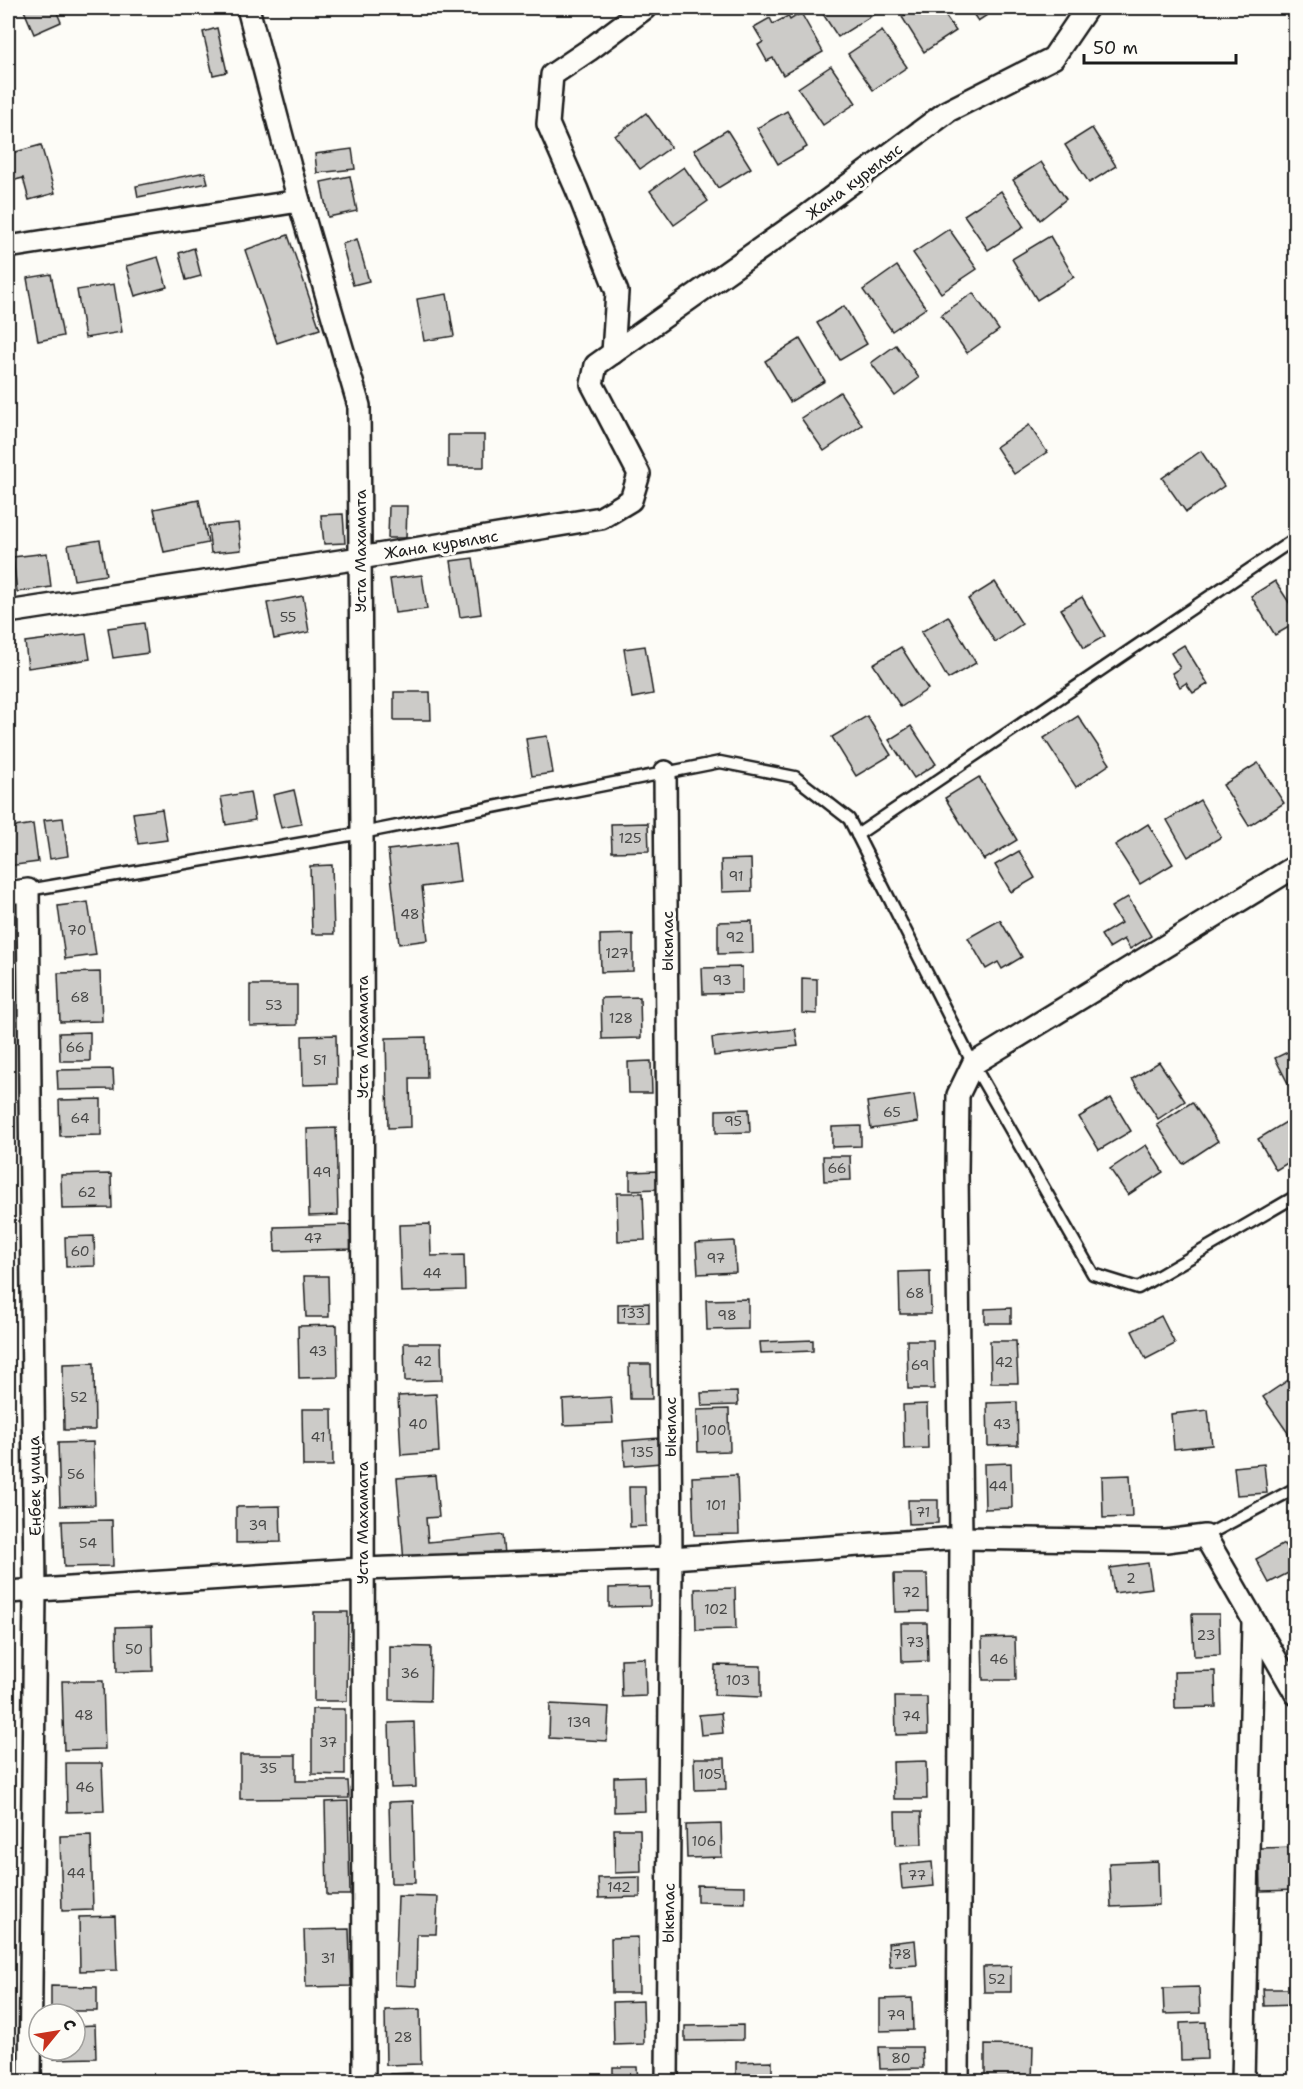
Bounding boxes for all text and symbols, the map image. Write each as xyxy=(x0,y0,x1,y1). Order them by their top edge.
scale bar xyxy=(1084,27,1236,65)
text: 50 m xyxy=(1093,36,1138,60)
street label: Жана курылыс xyxy=(802,138,907,224)
street label: Уста Махамата xyxy=(350,489,371,613)
street label: Жана курылыс xyxy=(383,525,500,564)
house number: 55 xyxy=(280,608,296,626)
house number: 125 xyxy=(618,829,642,847)
house number: 91 xyxy=(728,867,744,885)
house number: 48 xyxy=(400,905,420,923)
street label: Ыкылас xyxy=(657,911,678,971)
house number: 70 xyxy=(67,921,87,939)
house number: 92 xyxy=(726,928,744,946)
house number: 127 xyxy=(605,944,629,962)
house number: 93 xyxy=(713,971,731,989)
street label: Уста Махамата xyxy=(352,975,373,1099)
house number: 68 xyxy=(70,988,90,1006)
house number: 53 xyxy=(265,996,283,1014)
house number: 128 xyxy=(609,1009,633,1027)
house number: 66 xyxy=(65,1038,85,1056)
house number: 51 xyxy=(313,1051,327,1069)
house number: 65 xyxy=(883,1103,901,1121)
house number: 64 xyxy=(70,1109,90,1127)
house number: 95 xyxy=(724,1112,742,1130)
house number: 66 xyxy=(827,1159,847,1177)
house number: 49 xyxy=(313,1163,332,1181)
house number: 62 xyxy=(78,1183,96,1201)
house number: 47 xyxy=(304,1229,322,1247)
house number: 60 xyxy=(70,1242,90,1260)
house number: 97 xyxy=(707,1249,725,1267)
house number: 44 xyxy=(422,1264,442,1282)
house number: 68 xyxy=(905,1284,925,1302)
house number: 133 xyxy=(621,1304,645,1322)
house number: 98 xyxy=(717,1306,737,1324)
house number: 43 xyxy=(309,1342,327,1360)
house number: 42 xyxy=(414,1352,432,1370)
house number: 42 xyxy=(995,1353,1013,1371)
house number: 69 xyxy=(911,1356,929,1374)
house number: 52 xyxy=(70,1388,88,1406)
street label: Ыкылас xyxy=(660,1397,681,1457)
house number: 40 xyxy=(408,1415,428,1433)
house number: 43 xyxy=(993,1415,1011,1433)
house number: 100 xyxy=(702,1421,726,1439)
house number: 41 xyxy=(311,1428,325,1446)
street label: Енбек улица xyxy=(23,1436,46,1536)
house number: 135 xyxy=(630,1443,654,1461)
street label: Уста Махамата xyxy=(352,1461,373,1585)
house number: 56 xyxy=(67,1465,85,1483)
house number: 44 xyxy=(988,1477,1008,1495)
house number: 101 xyxy=(706,1496,726,1514)
house number: 71 xyxy=(916,1503,930,1521)
house number: 39 xyxy=(249,1516,267,1534)
house number: 54 xyxy=(79,1534,97,1552)
house number: 2 xyxy=(1126,1569,1136,1587)
house number: 72 xyxy=(902,1583,920,1601)
house number: 102 xyxy=(704,1600,728,1618)
house number: 23 xyxy=(1197,1626,1215,1644)
house number: 73 xyxy=(906,1633,924,1651)
house number: 50 xyxy=(125,1640,143,1658)
house number: 46 xyxy=(989,1650,1009,1668)
house number: 36 xyxy=(400,1664,420,1682)
house number: 103 xyxy=(726,1671,750,1689)
house number: 48 xyxy=(74,1706,94,1724)
house number: 74 xyxy=(902,1707,921,1725)
house number: 139 xyxy=(567,1713,591,1731)
house number: 37 xyxy=(319,1733,337,1751)
house number: 35 xyxy=(259,1759,277,1777)
house number: 105 xyxy=(698,1765,722,1783)
house number: 46 xyxy=(75,1778,95,1796)
house number: 106 xyxy=(692,1832,716,1850)
house number: 44 xyxy=(66,1864,86,1882)
house number: 77 xyxy=(908,1866,926,1884)
house number: 142 xyxy=(607,1878,631,1896)
street label: Ыкылас xyxy=(657,1883,680,1943)
house number: 78 xyxy=(892,1945,912,1963)
house number: 31 xyxy=(321,1949,335,1967)
house number: 52 xyxy=(988,1970,1006,1988)
north arrow xyxy=(27,2002,87,2062)
house number: 79 xyxy=(886,2006,906,2024)
text: С xyxy=(58,2015,81,2034)
house number: 28 xyxy=(393,2028,413,2046)
house number: 80 xyxy=(891,2049,911,2067)

